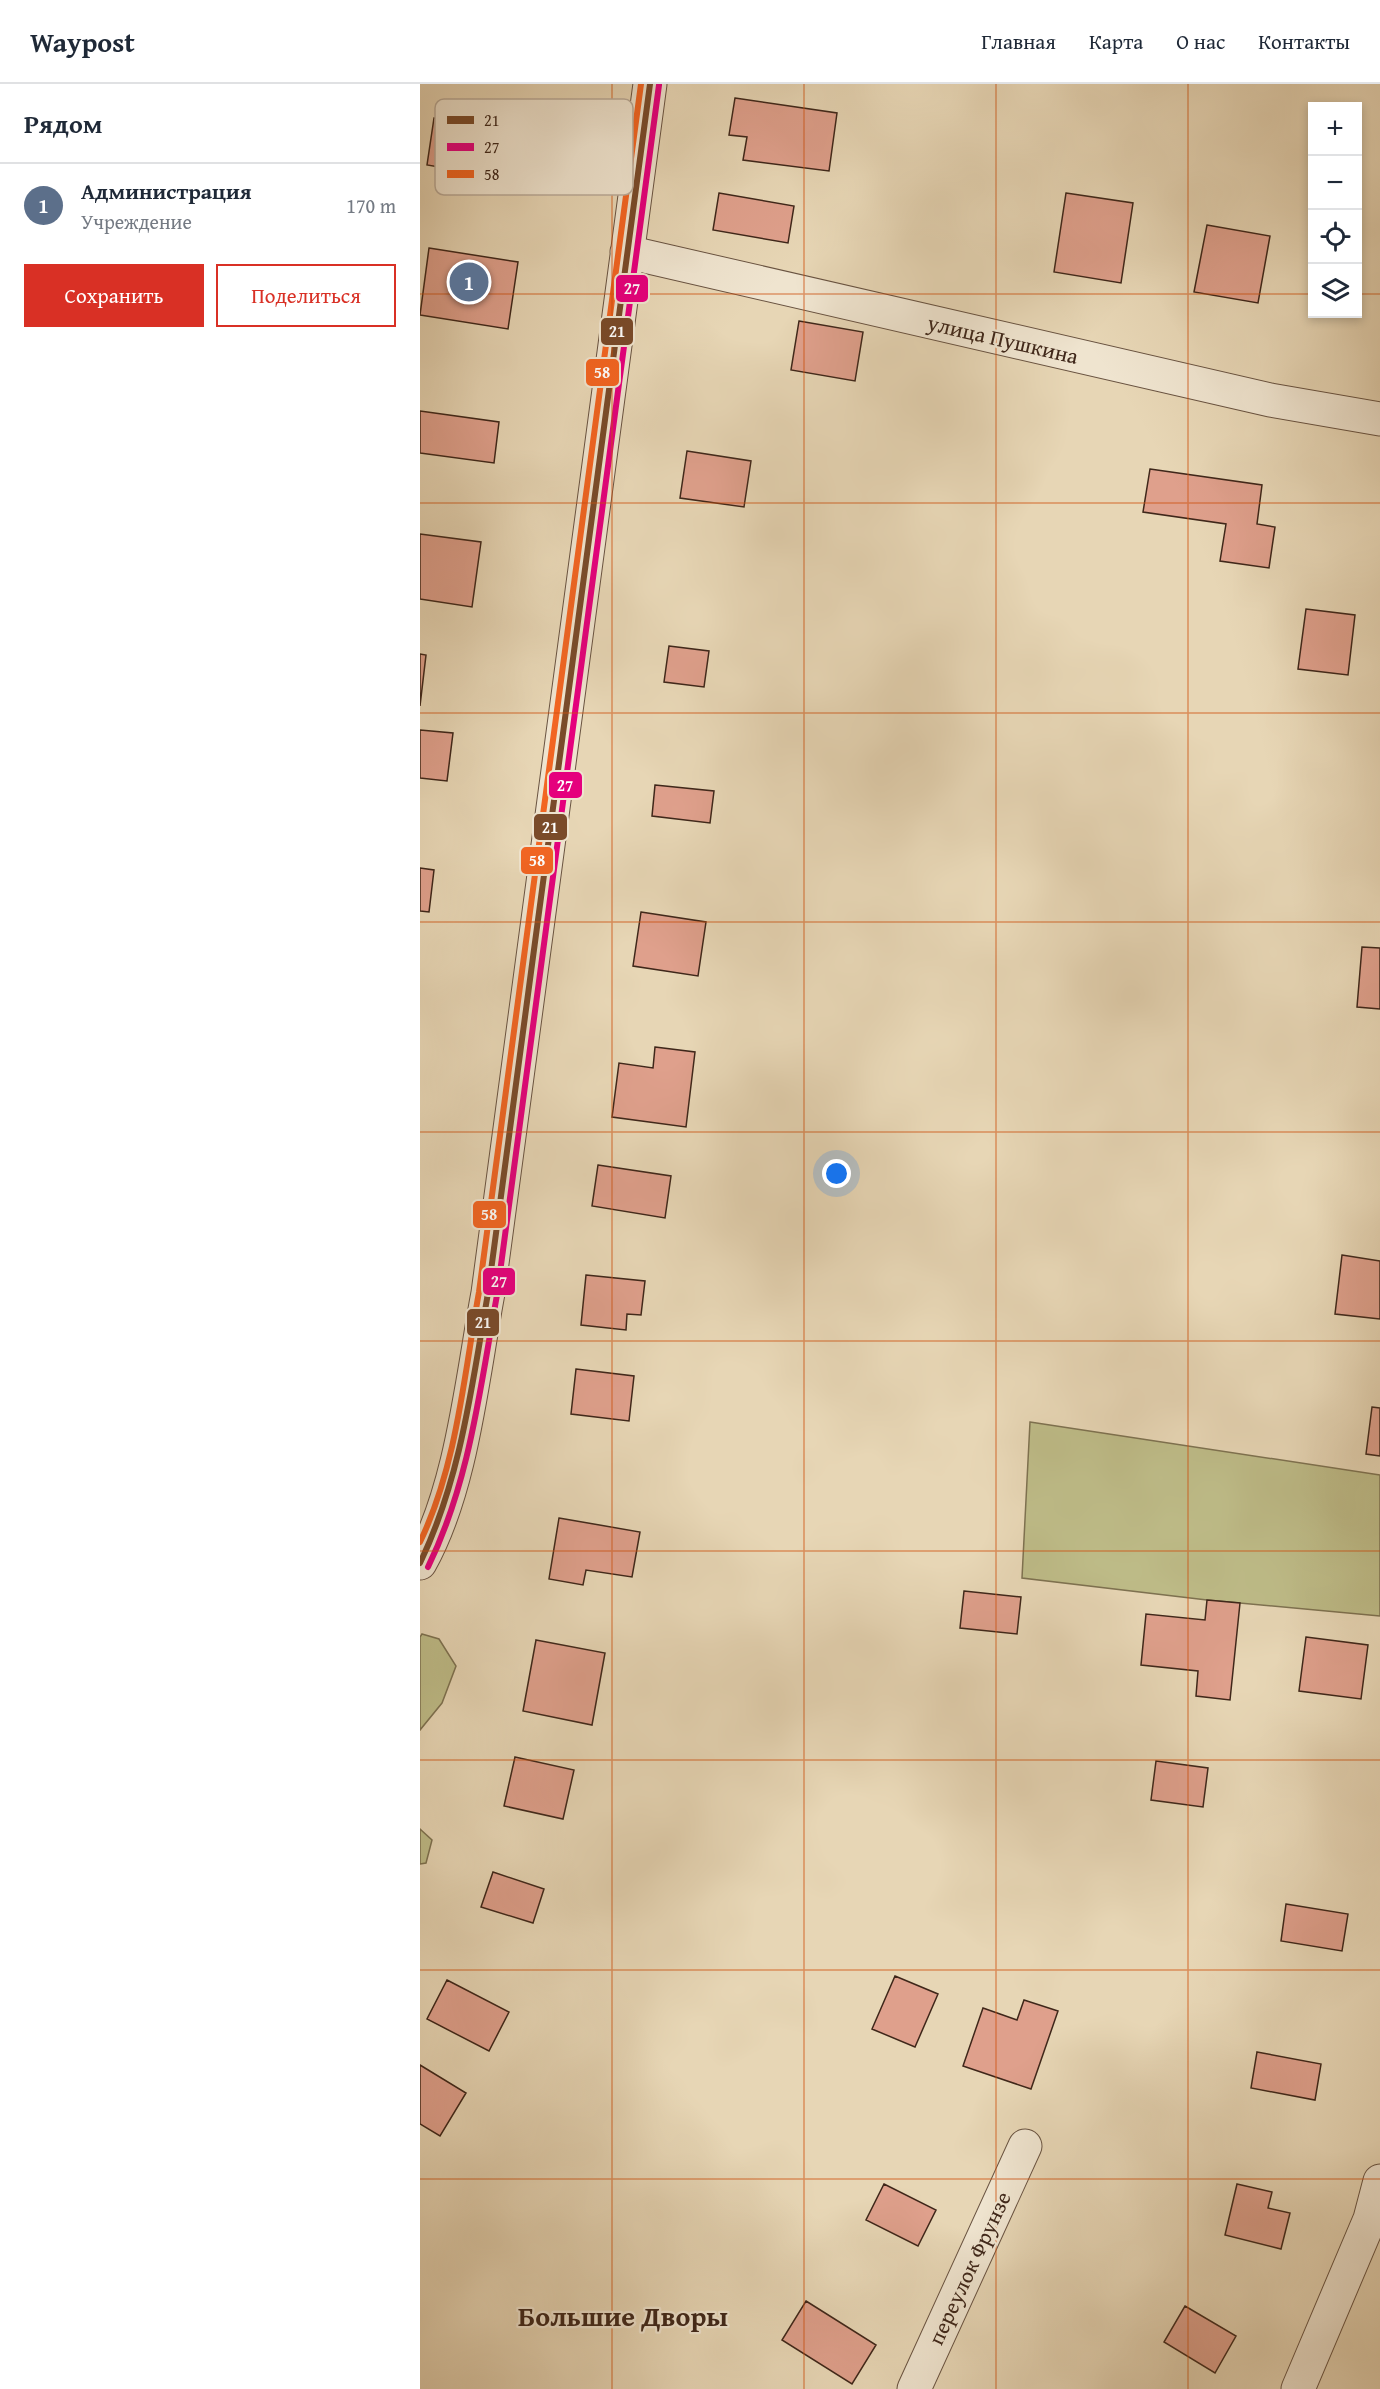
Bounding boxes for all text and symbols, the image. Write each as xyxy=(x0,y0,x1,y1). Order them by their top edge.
text: Waypost xyxy=(30,21,135,62)
text: Главная xyxy=(981,26,1056,57)
text: Карта xyxy=(1089,26,1143,57)
text: О нас xyxy=(1176,26,1225,57)
text: Контакты xyxy=(1258,26,1350,57)
legend xyxy=(435,99,633,195)
map controls xyxy=(1308,102,1362,318)
button: + xyxy=(1308,102,1362,156)
text: Рядом xyxy=(24,104,102,143)
text: 21 xyxy=(484,108,499,132)
text: 27 xyxy=(484,135,500,159)
button: − xyxy=(1308,156,1362,210)
text: 58 xyxy=(484,162,500,186)
text: Администрация xyxy=(81,175,251,207)
text: 1 xyxy=(38,191,49,220)
text: 170 m xyxy=(346,191,396,220)
text: Учреждение xyxy=(81,207,192,236)
button: locate xyxy=(1308,210,1362,264)
pin: 1 xyxy=(449,260,488,304)
button: Сохранить xyxy=(24,264,204,327)
button: Поделиться xyxy=(216,264,396,327)
button: layers xyxy=(1308,264,1362,318)
line badge: 27 xyxy=(615,274,649,303)
text: 27 xyxy=(624,276,640,300)
street label: улица Пушкина xyxy=(923,306,1082,372)
line badge: 21 xyxy=(600,317,634,346)
text: 21 xyxy=(609,319,625,343)
line badge: 58 xyxy=(585,358,620,387)
text: 58 xyxy=(594,360,610,384)
line badge: 27 xyxy=(548,771,583,799)
text: 27 xyxy=(557,773,573,797)
line badge: 21 xyxy=(533,813,568,841)
text: 21 xyxy=(542,815,558,839)
line badge: 58 xyxy=(520,846,554,875)
text: 58 xyxy=(529,848,545,872)
your location xyxy=(822,1159,851,1188)
line badge: 58 xyxy=(472,1200,507,1229)
text: 58 xyxy=(481,1202,497,1226)
line badge: 27 xyxy=(482,1267,516,1296)
text: 27 xyxy=(491,1269,507,1293)
line badge: 21 xyxy=(466,1308,500,1337)
text: 21 xyxy=(475,1310,491,1334)
street label: переулок Фрунзе xyxy=(919,2186,1019,2350)
district label: Большие Дворы xyxy=(518,2295,728,2336)

